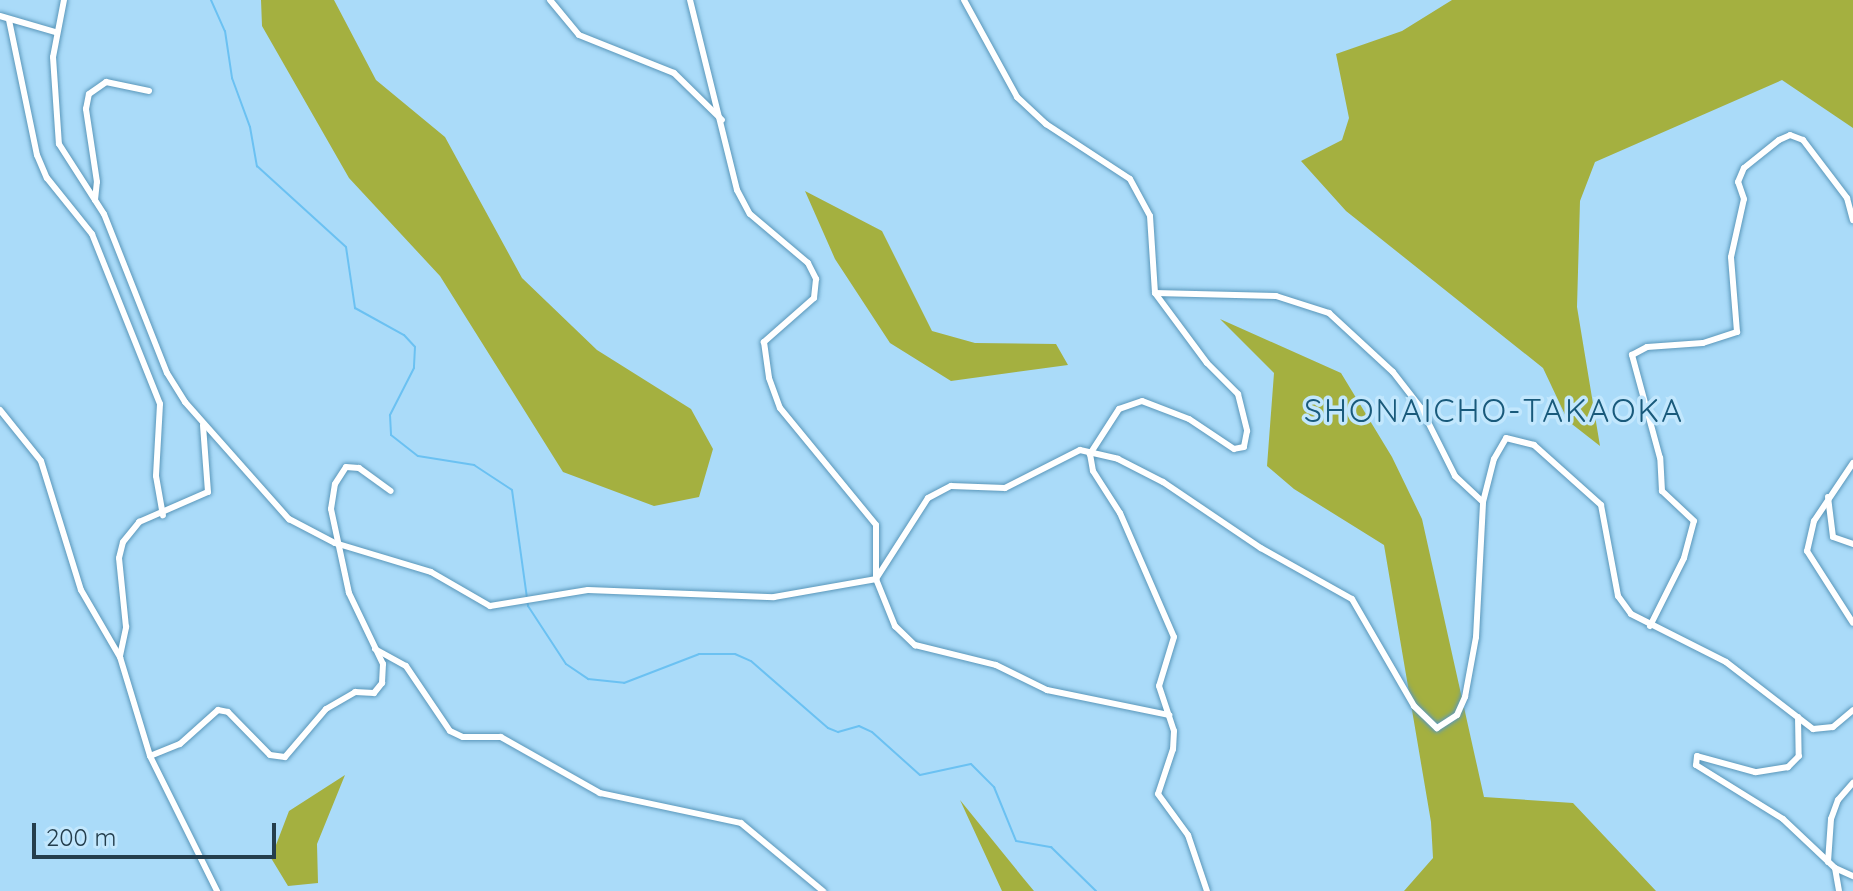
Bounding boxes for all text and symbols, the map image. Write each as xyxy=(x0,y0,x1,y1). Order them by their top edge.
district label: SHONAICHO-TAKAOKA xyxy=(1304,391,1684,429)
scale bar xyxy=(36,807,280,857)
text: 200 m xyxy=(46,822,116,852)

